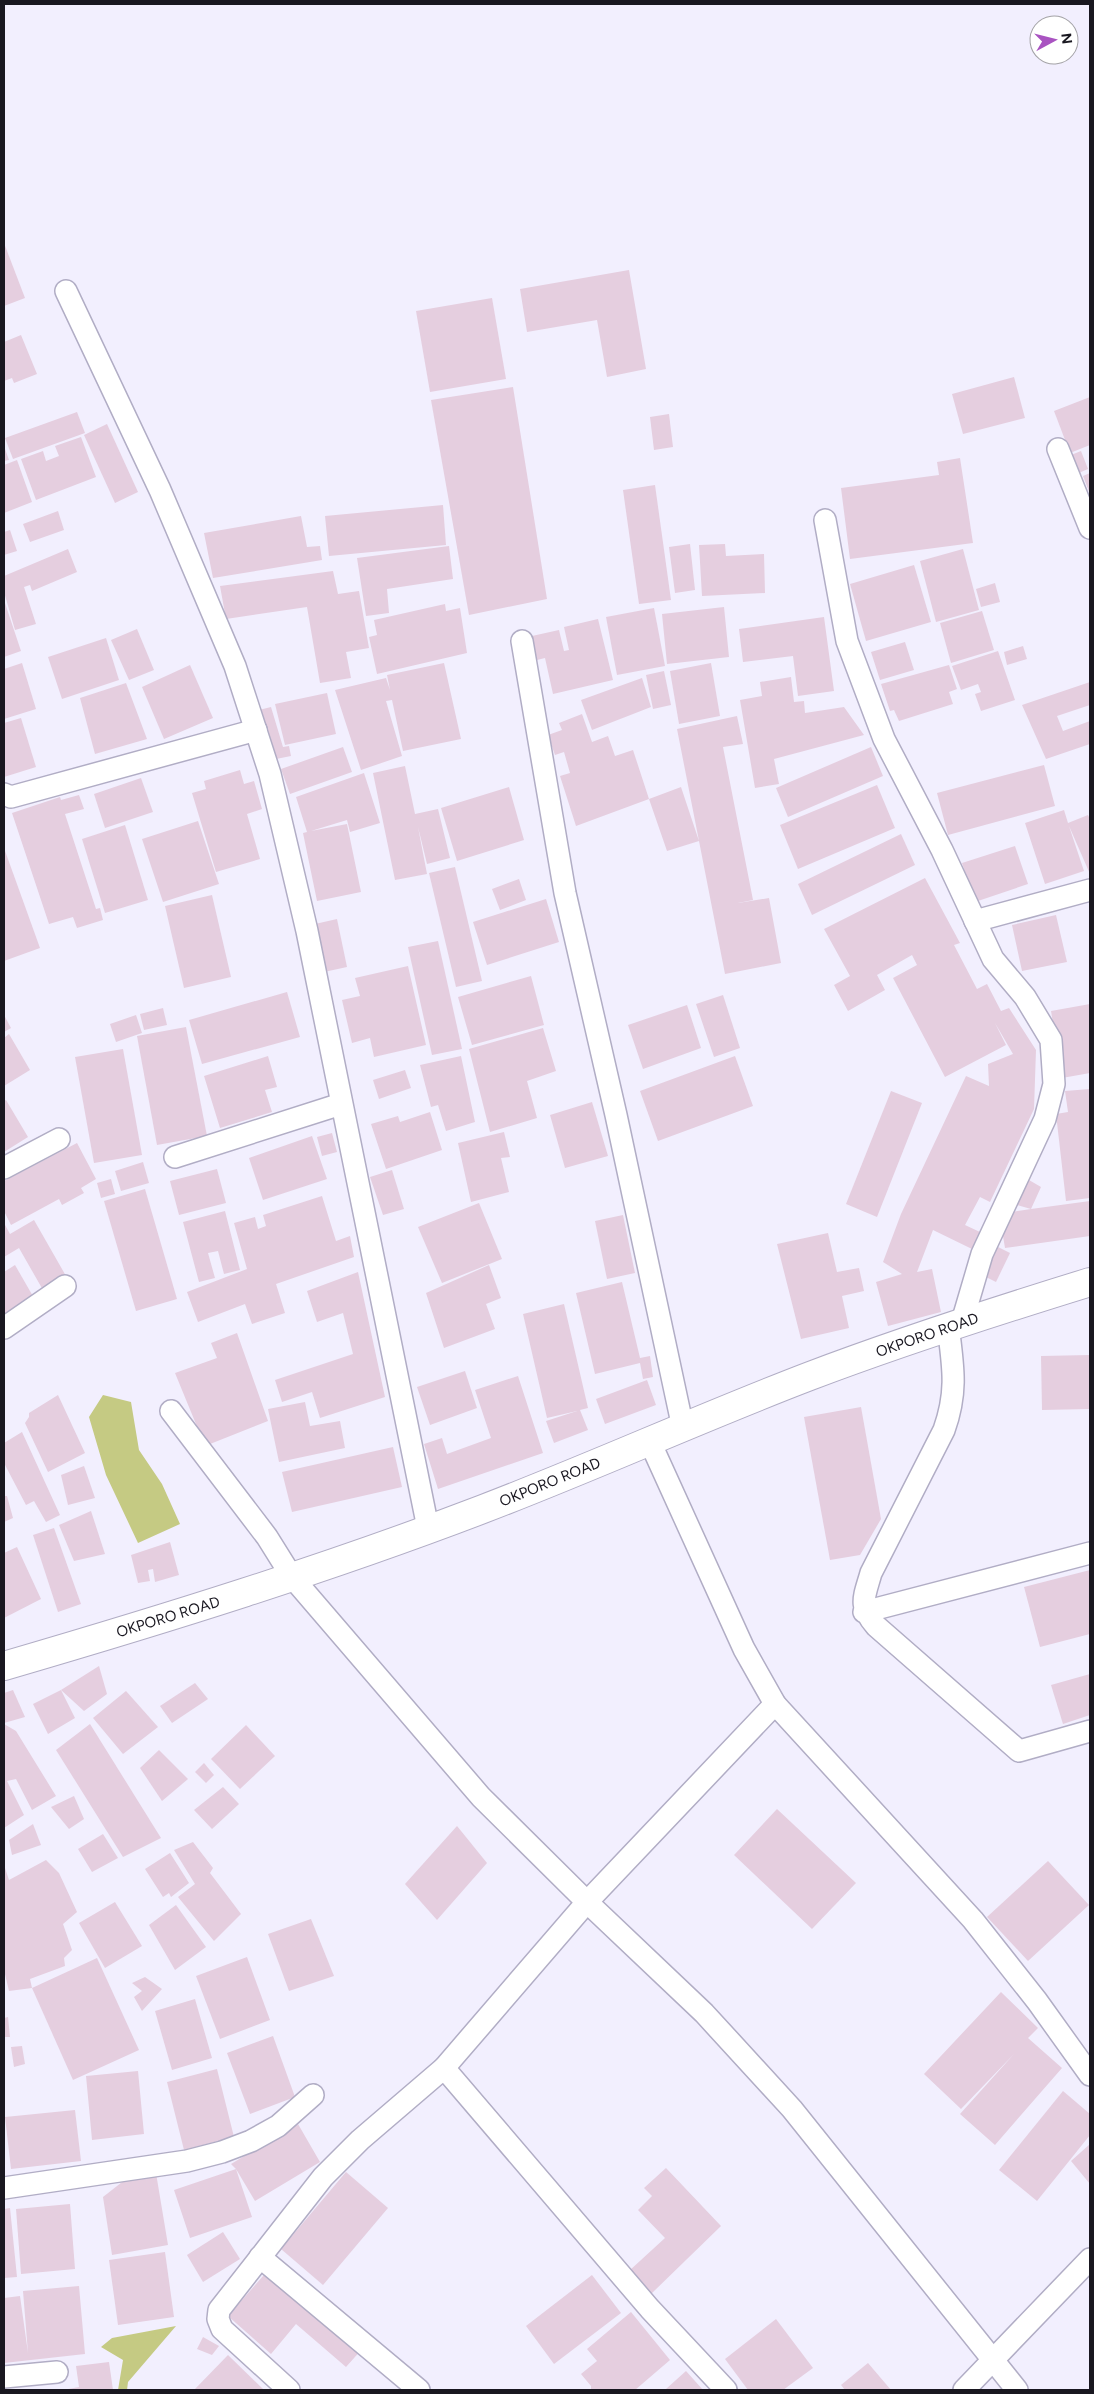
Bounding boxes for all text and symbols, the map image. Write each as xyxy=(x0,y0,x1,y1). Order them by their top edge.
north arrow xyxy=(1029,15,1079,65)
text: N xyxy=(1057,32,1076,45)
street label: OKPORO ROAD xyxy=(873,1309,981,1361)
street label: OKPORO ROAD xyxy=(497,1454,603,1510)
street label: OKPORO ROAD xyxy=(114,1593,222,1641)

